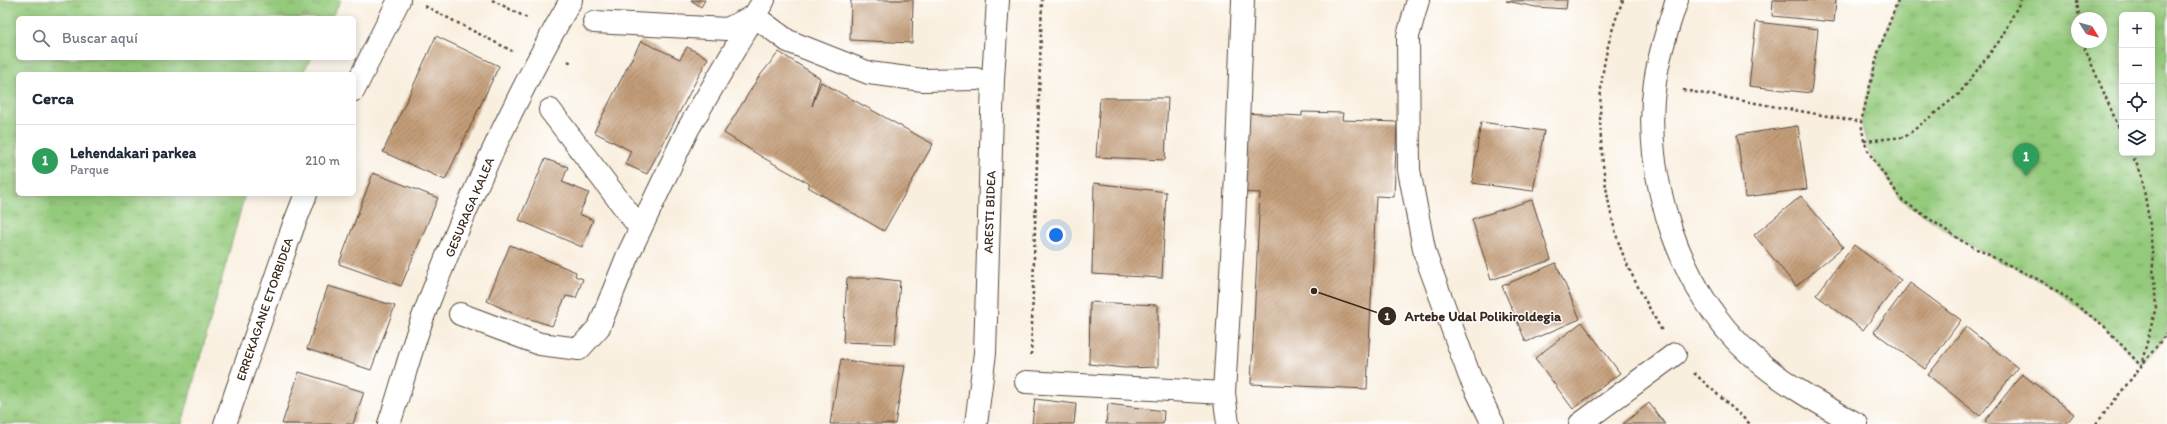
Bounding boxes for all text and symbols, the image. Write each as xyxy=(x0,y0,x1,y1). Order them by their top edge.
north arrow xyxy=(2071,12,2107,48)
map controls xyxy=(2119,12,2155,156)
button: + xyxy=(2119,12,2155,48)
search box xyxy=(16,16,356,60)
icon: search xyxy=(30,27,52,49)
text: Buscar aquí xyxy=(62,29,138,47)
button: − xyxy=(2119,48,2155,84)
button: locate xyxy=(2119,84,2155,120)
text: Cerca xyxy=(32,88,74,108)
button: layers xyxy=(2119,120,2155,156)
pin: 1 xyxy=(2013,143,2039,176)
text: Lehendakari parkea xyxy=(70,144,196,162)
text: 1 xyxy=(42,153,48,168)
text: 210 m xyxy=(305,153,340,168)
street label: GESURAGA KALEA xyxy=(442,154,498,259)
text: Parque xyxy=(70,162,109,177)
street label: ARESTI BIDEA xyxy=(981,170,998,254)
your location xyxy=(1046,225,1066,245)
street label: ERREKAGANE ETORBIDEA xyxy=(233,235,296,383)
callout: Artebe Udal Polikiroldegia xyxy=(1377,303,1569,329)
text: Artebe Udal Polikiroldegia xyxy=(1404,308,1562,325)
text: 1 xyxy=(1384,309,1390,323)

